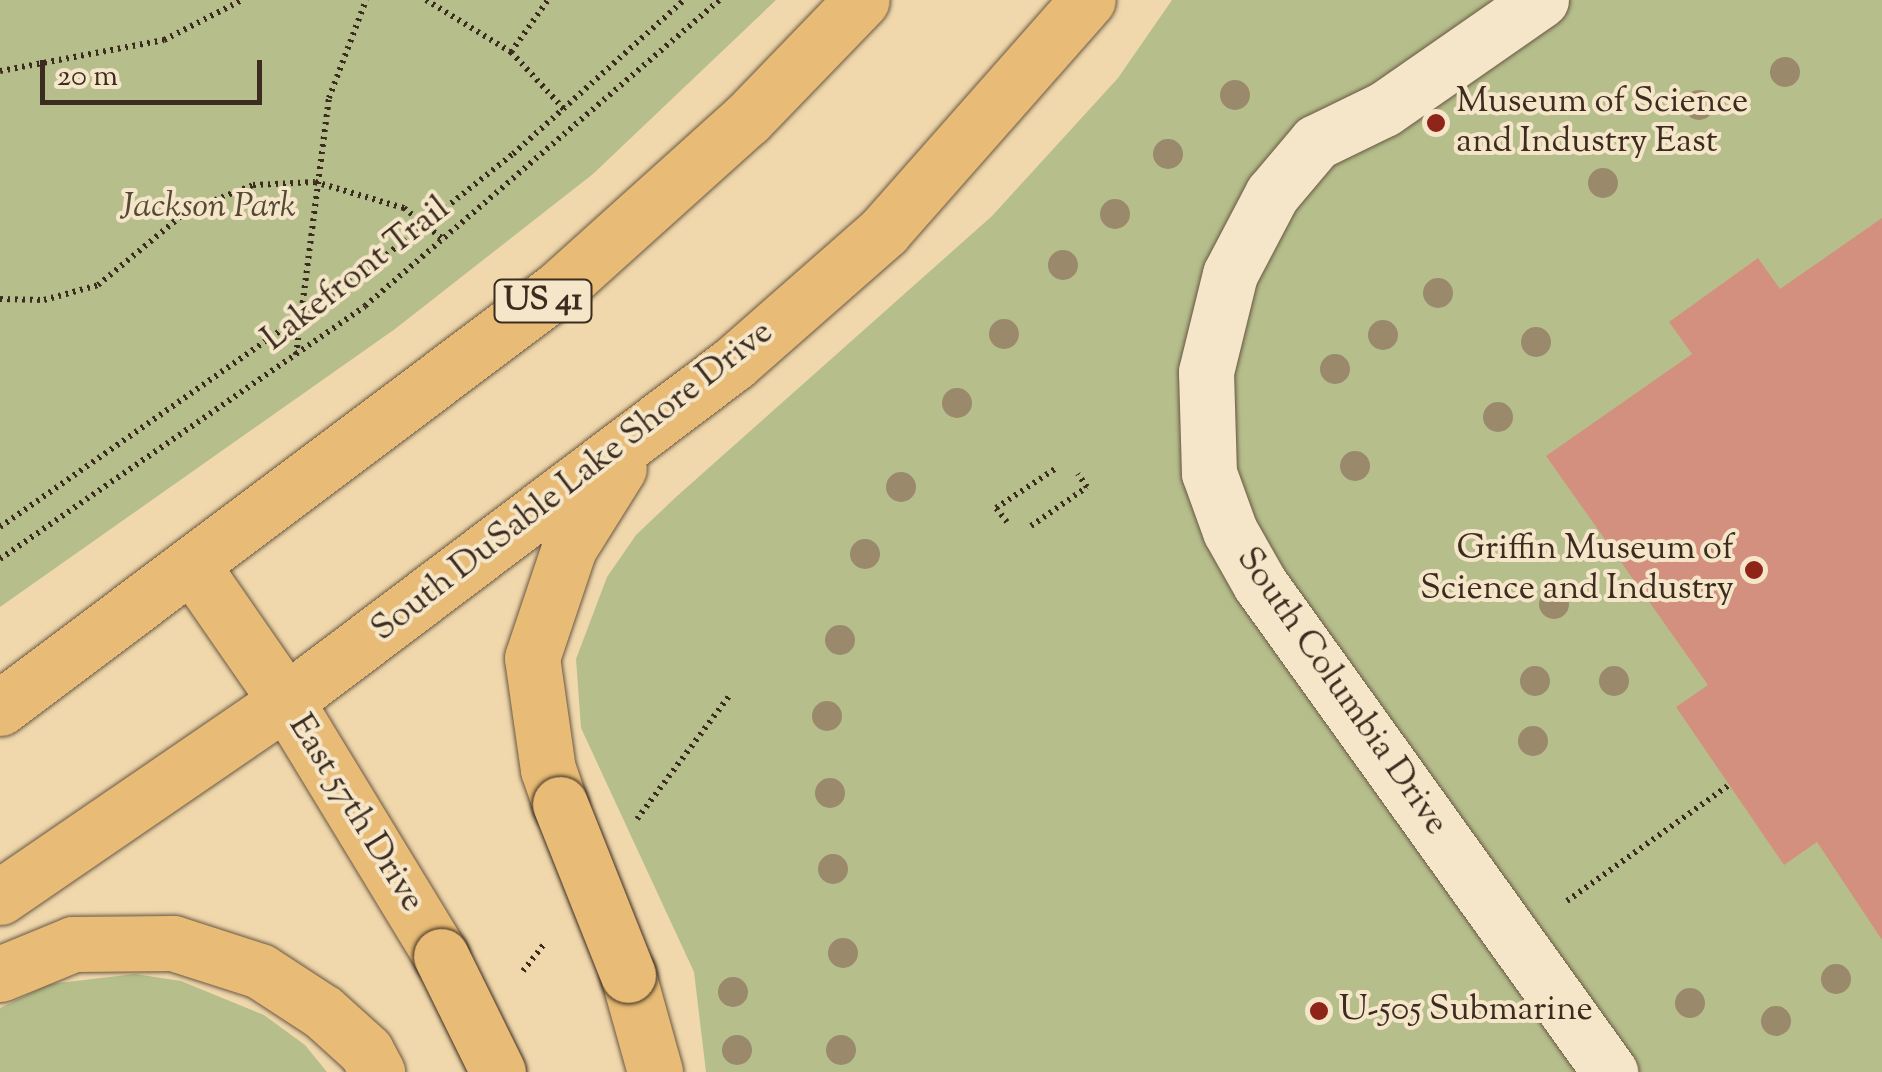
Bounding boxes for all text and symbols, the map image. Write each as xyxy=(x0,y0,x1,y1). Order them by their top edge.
scale bar xyxy=(45,40,268,102)
text: 20 m xyxy=(57,56,118,99)
place label: Museum of Science and Industry East xyxy=(1456,82,1748,164)
marker: Museum of Science and Industry East xyxy=(1425,112,1447,134)
park label: Jackson Park xyxy=(120,187,296,229)
street label: Lakefront Trail xyxy=(255,189,459,361)
road number: US 41 xyxy=(493,274,593,328)
street label: South DuSable Lake Shore Drive xyxy=(364,312,782,652)
place label: Griffin Museum of Science and Industry xyxy=(1420,529,1734,611)
street label: South Columbia Drive xyxy=(1226,540,1456,844)
marker: Griffin Museum of Science and Industry xyxy=(1743,559,1765,581)
street label: East 57th Drive xyxy=(278,708,432,920)
place label: U-505 Submarine xyxy=(1339,990,1593,1032)
marker: U-505 Submarine xyxy=(1308,1000,1330,1022)

